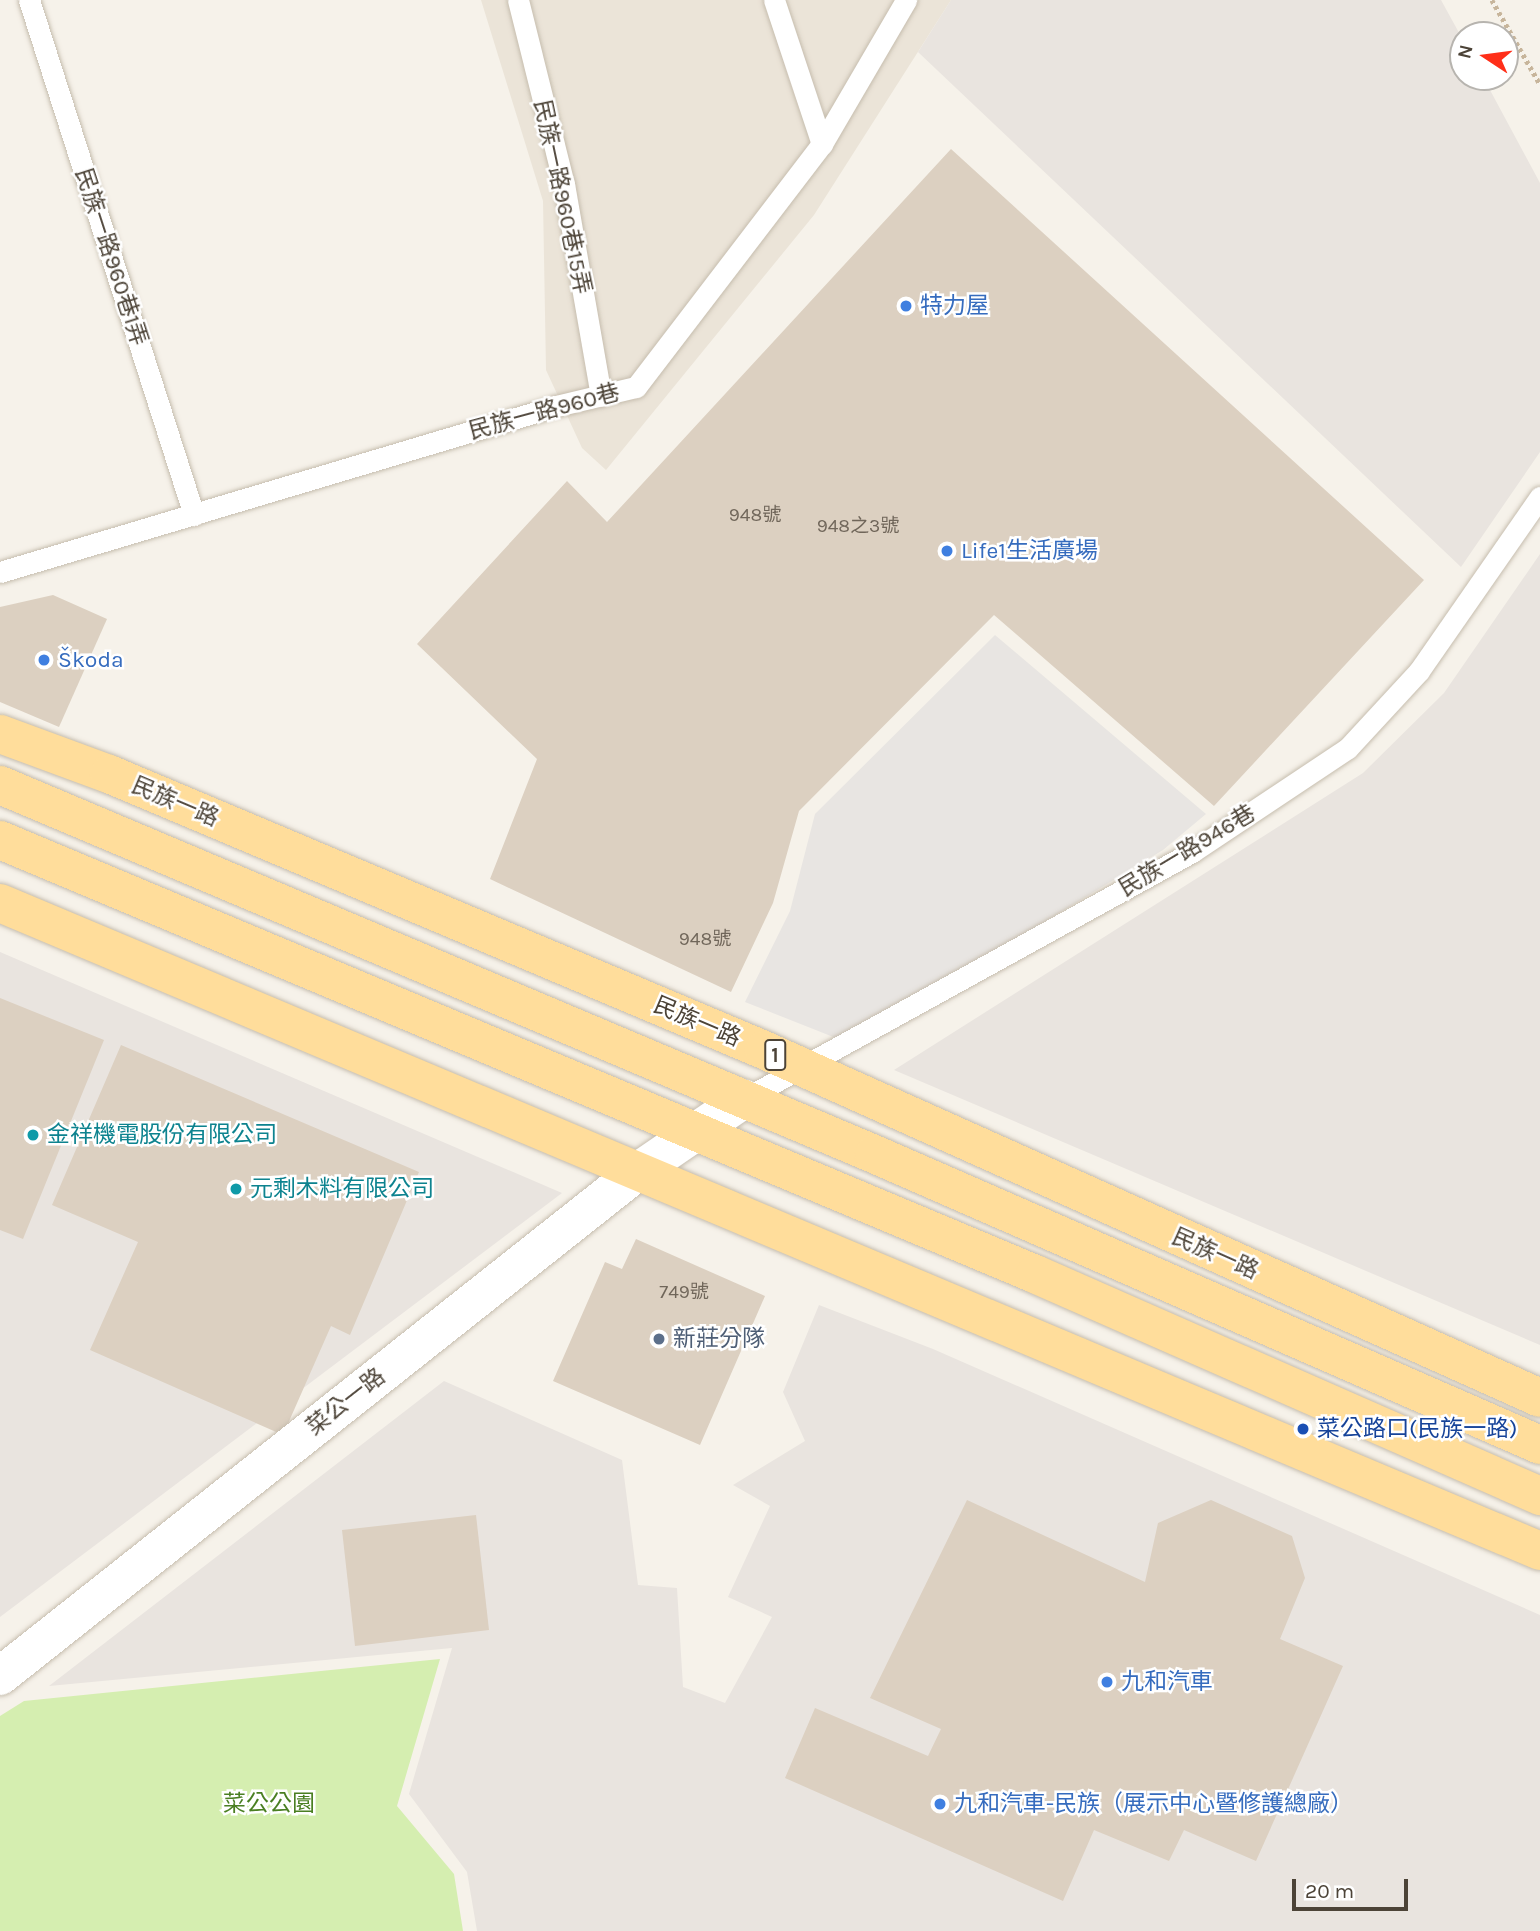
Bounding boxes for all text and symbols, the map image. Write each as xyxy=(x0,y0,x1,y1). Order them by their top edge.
north arrow xyxy=(1449,21,1519,91)
text: N xyxy=(1453,43,1478,61)
street label: 民族一路960巷15弄 xyxy=(528,97,596,297)
street label: 民族一路960巷1弄 xyxy=(69,164,153,350)
place label: 特力屋 xyxy=(920,292,989,320)
marker: 特力屋 xyxy=(898,298,914,314)
street label: 民族一路960巷 xyxy=(465,379,623,445)
house number: 948號 xyxy=(729,505,781,527)
house number: 948之3號 xyxy=(817,516,899,538)
place label: Life1生活廣場 xyxy=(961,537,1098,565)
marker: Life1生活廣場 xyxy=(939,543,955,559)
place label: Škoda xyxy=(58,646,124,674)
marker: Škoda xyxy=(36,652,52,668)
street label: 民族一路 xyxy=(127,771,223,833)
street label: 民族一路946巷 xyxy=(1114,799,1260,903)
house number: 948號 xyxy=(679,929,731,951)
street label: 民族一路 xyxy=(649,991,745,1053)
road number: 1 xyxy=(763,1038,787,1072)
place label: 金祥機電股份有限公司 xyxy=(47,1121,277,1149)
marker: 金祥機電股份有限公司 xyxy=(25,1127,41,1143)
place label: 元剩木料有限公司 xyxy=(250,1175,434,1203)
marker: 元剩木料有限公司 xyxy=(228,1181,244,1197)
street label: 民族一路 xyxy=(1167,1223,1263,1285)
house number: 749號 xyxy=(659,1282,709,1304)
place label: 新莊分隊 xyxy=(673,1325,765,1353)
marker: 新莊分隊 xyxy=(651,1331,667,1347)
street label: 菜公一路 xyxy=(301,1363,391,1441)
place label: 菜公路口(民族一路) xyxy=(1317,1415,1517,1443)
marker: 菜公路口(民族一路) xyxy=(1295,1421,1311,1437)
place label: 九和汽車 xyxy=(1121,1668,1213,1696)
marker: 九和汽車 xyxy=(1099,1674,1115,1690)
park label: 菜公公園 xyxy=(223,1790,315,1818)
place label: 九和汽車-民族（展示中心暨修護總廠） xyxy=(954,1790,1353,1818)
marker: 九和汽車-民族（展示中心暨修護總廠） xyxy=(932,1796,948,1812)
scale bar xyxy=(1295,1864,1410,1908)
text: 20 m xyxy=(1305,1879,1354,1903)

